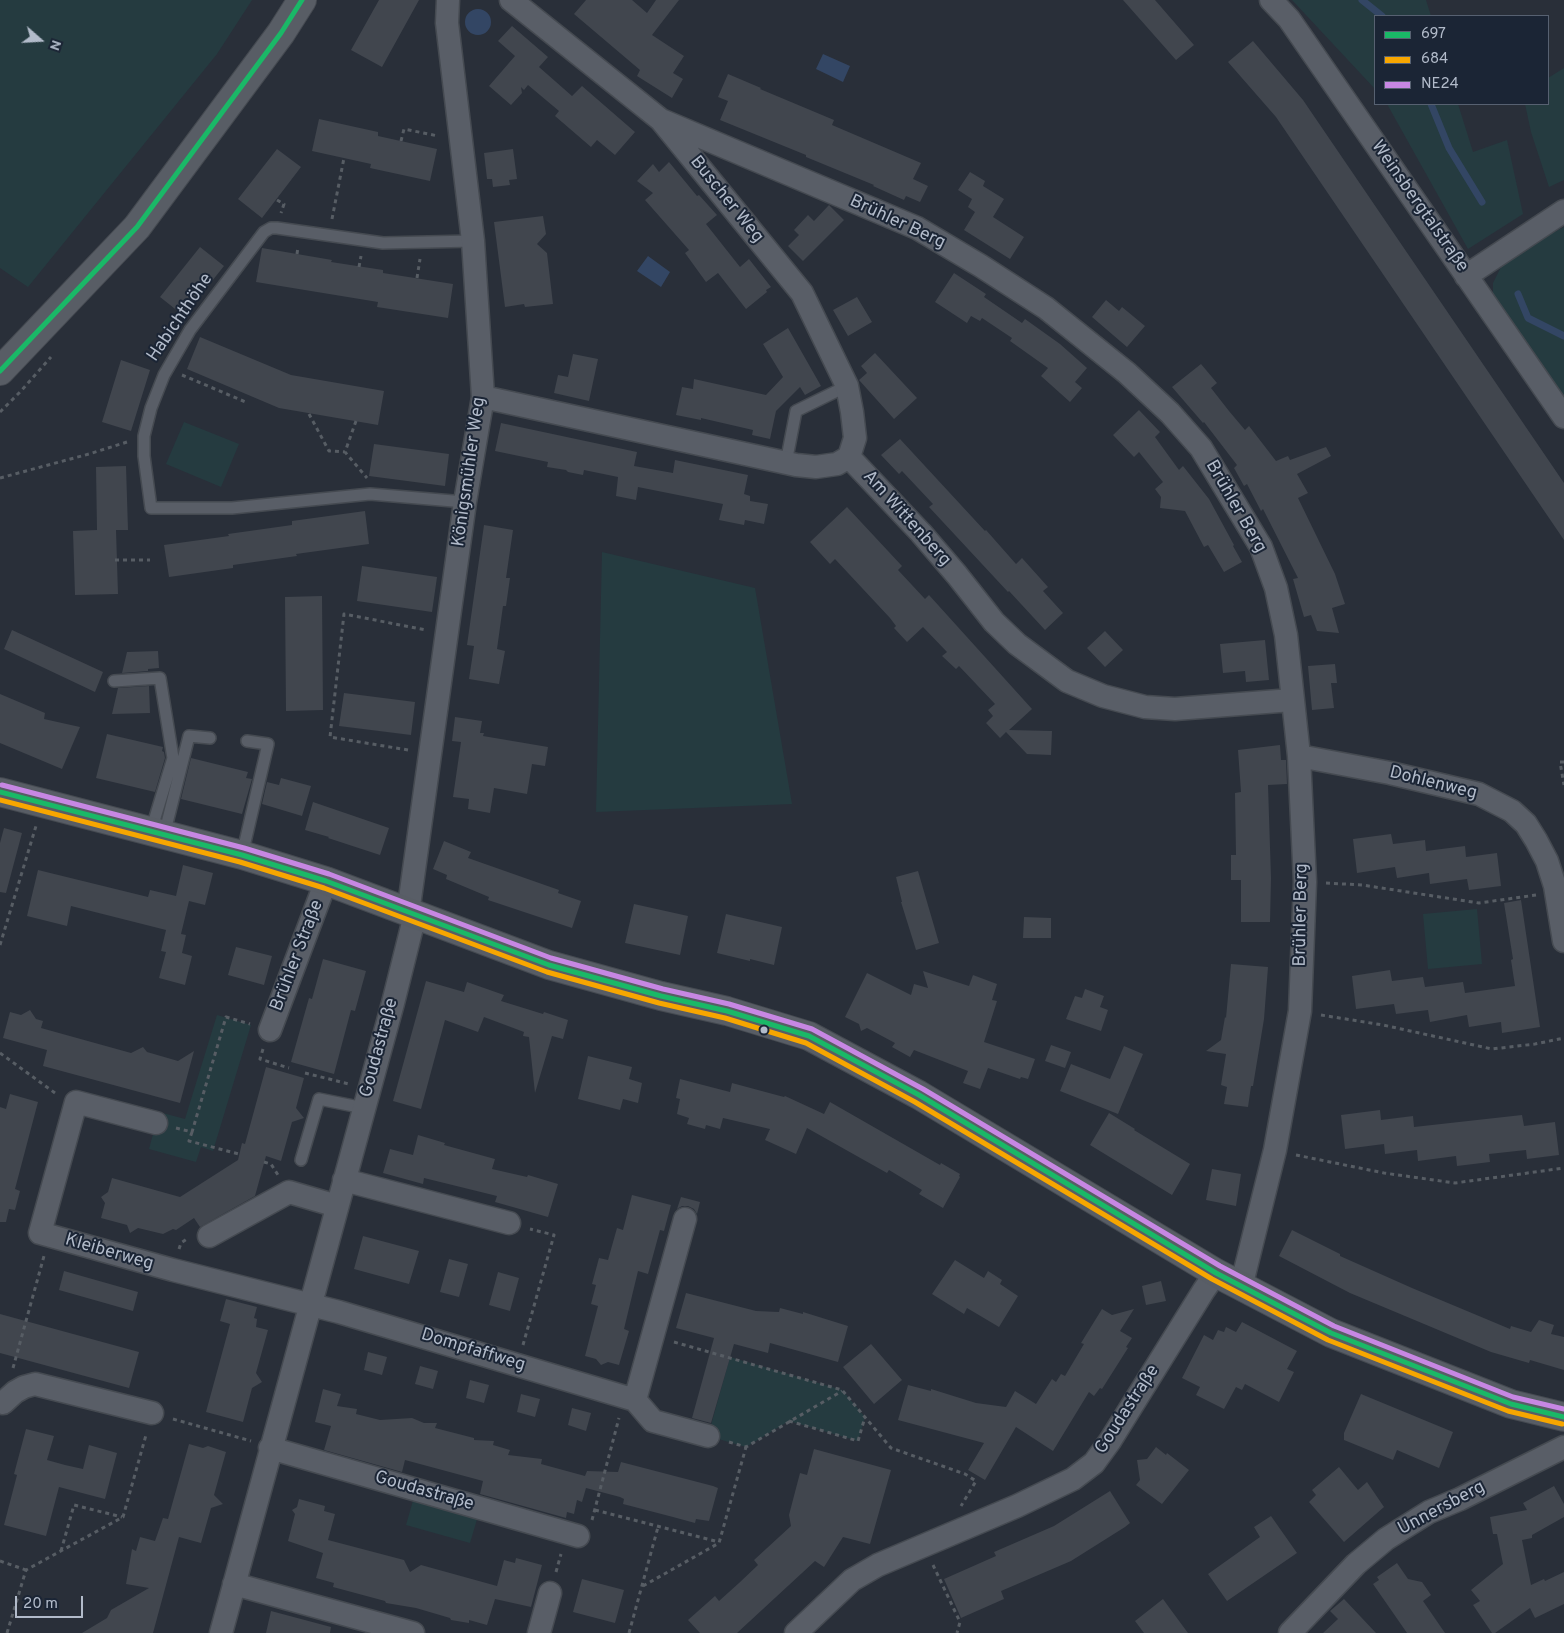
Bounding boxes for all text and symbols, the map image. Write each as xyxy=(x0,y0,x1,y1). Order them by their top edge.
north arrow xyxy=(15,15,65,65)
legend xyxy=(1374,15,1549,105)
text: 697 xyxy=(1421,25,1446,44)
text: N xyxy=(45,38,64,53)
text: 684 xyxy=(1421,50,1448,69)
text: NE24 xyxy=(1421,75,1459,94)
street label: Weinsbergtalstraße xyxy=(1366,137,1472,277)
street label: Buscher Weg xyxy=(684,152,768,248)
street label: Brühler Berg xyxy=(846,191,948,255)
street label: Habichthöhe xyxy=(143,270,219,366)
street label: Königsmühler Weg xyxy=(449,396,491,548)
street label: Brühler Berg xyxy=(1200,457,1270,557)
street label: Am Wittenberg xyxy=(857,467,955,571)
street label: Dohlenweg xyxy=(1387,763,1479,805)
street label: Brühler Berg xyxy=(1290,863,1314,967)
street label: Brühler Straße xyxy=(267,897,329,1015)
street label: Goudastraße xyxy=(356,996,404,1100)
unlabelled marker xyxy=(759,1025,769,1035)
street label: Kleiberweg xyxy=(62,1230,156,1276)
street label: Dompfaffweg xyxy=(418,1325,528,1377)
street label: Goudastraße xyxy=(1091,1361,1165,1459)
street label: Goudastraße xyxy=(372,1468,476,1516)
street label: Unnersberg xyxy=(1395,1477,1489,1541)
scale bar xyxy=(18,1586,85,1618)
text: 20 m xyxy=(23,1595,58,1614)

